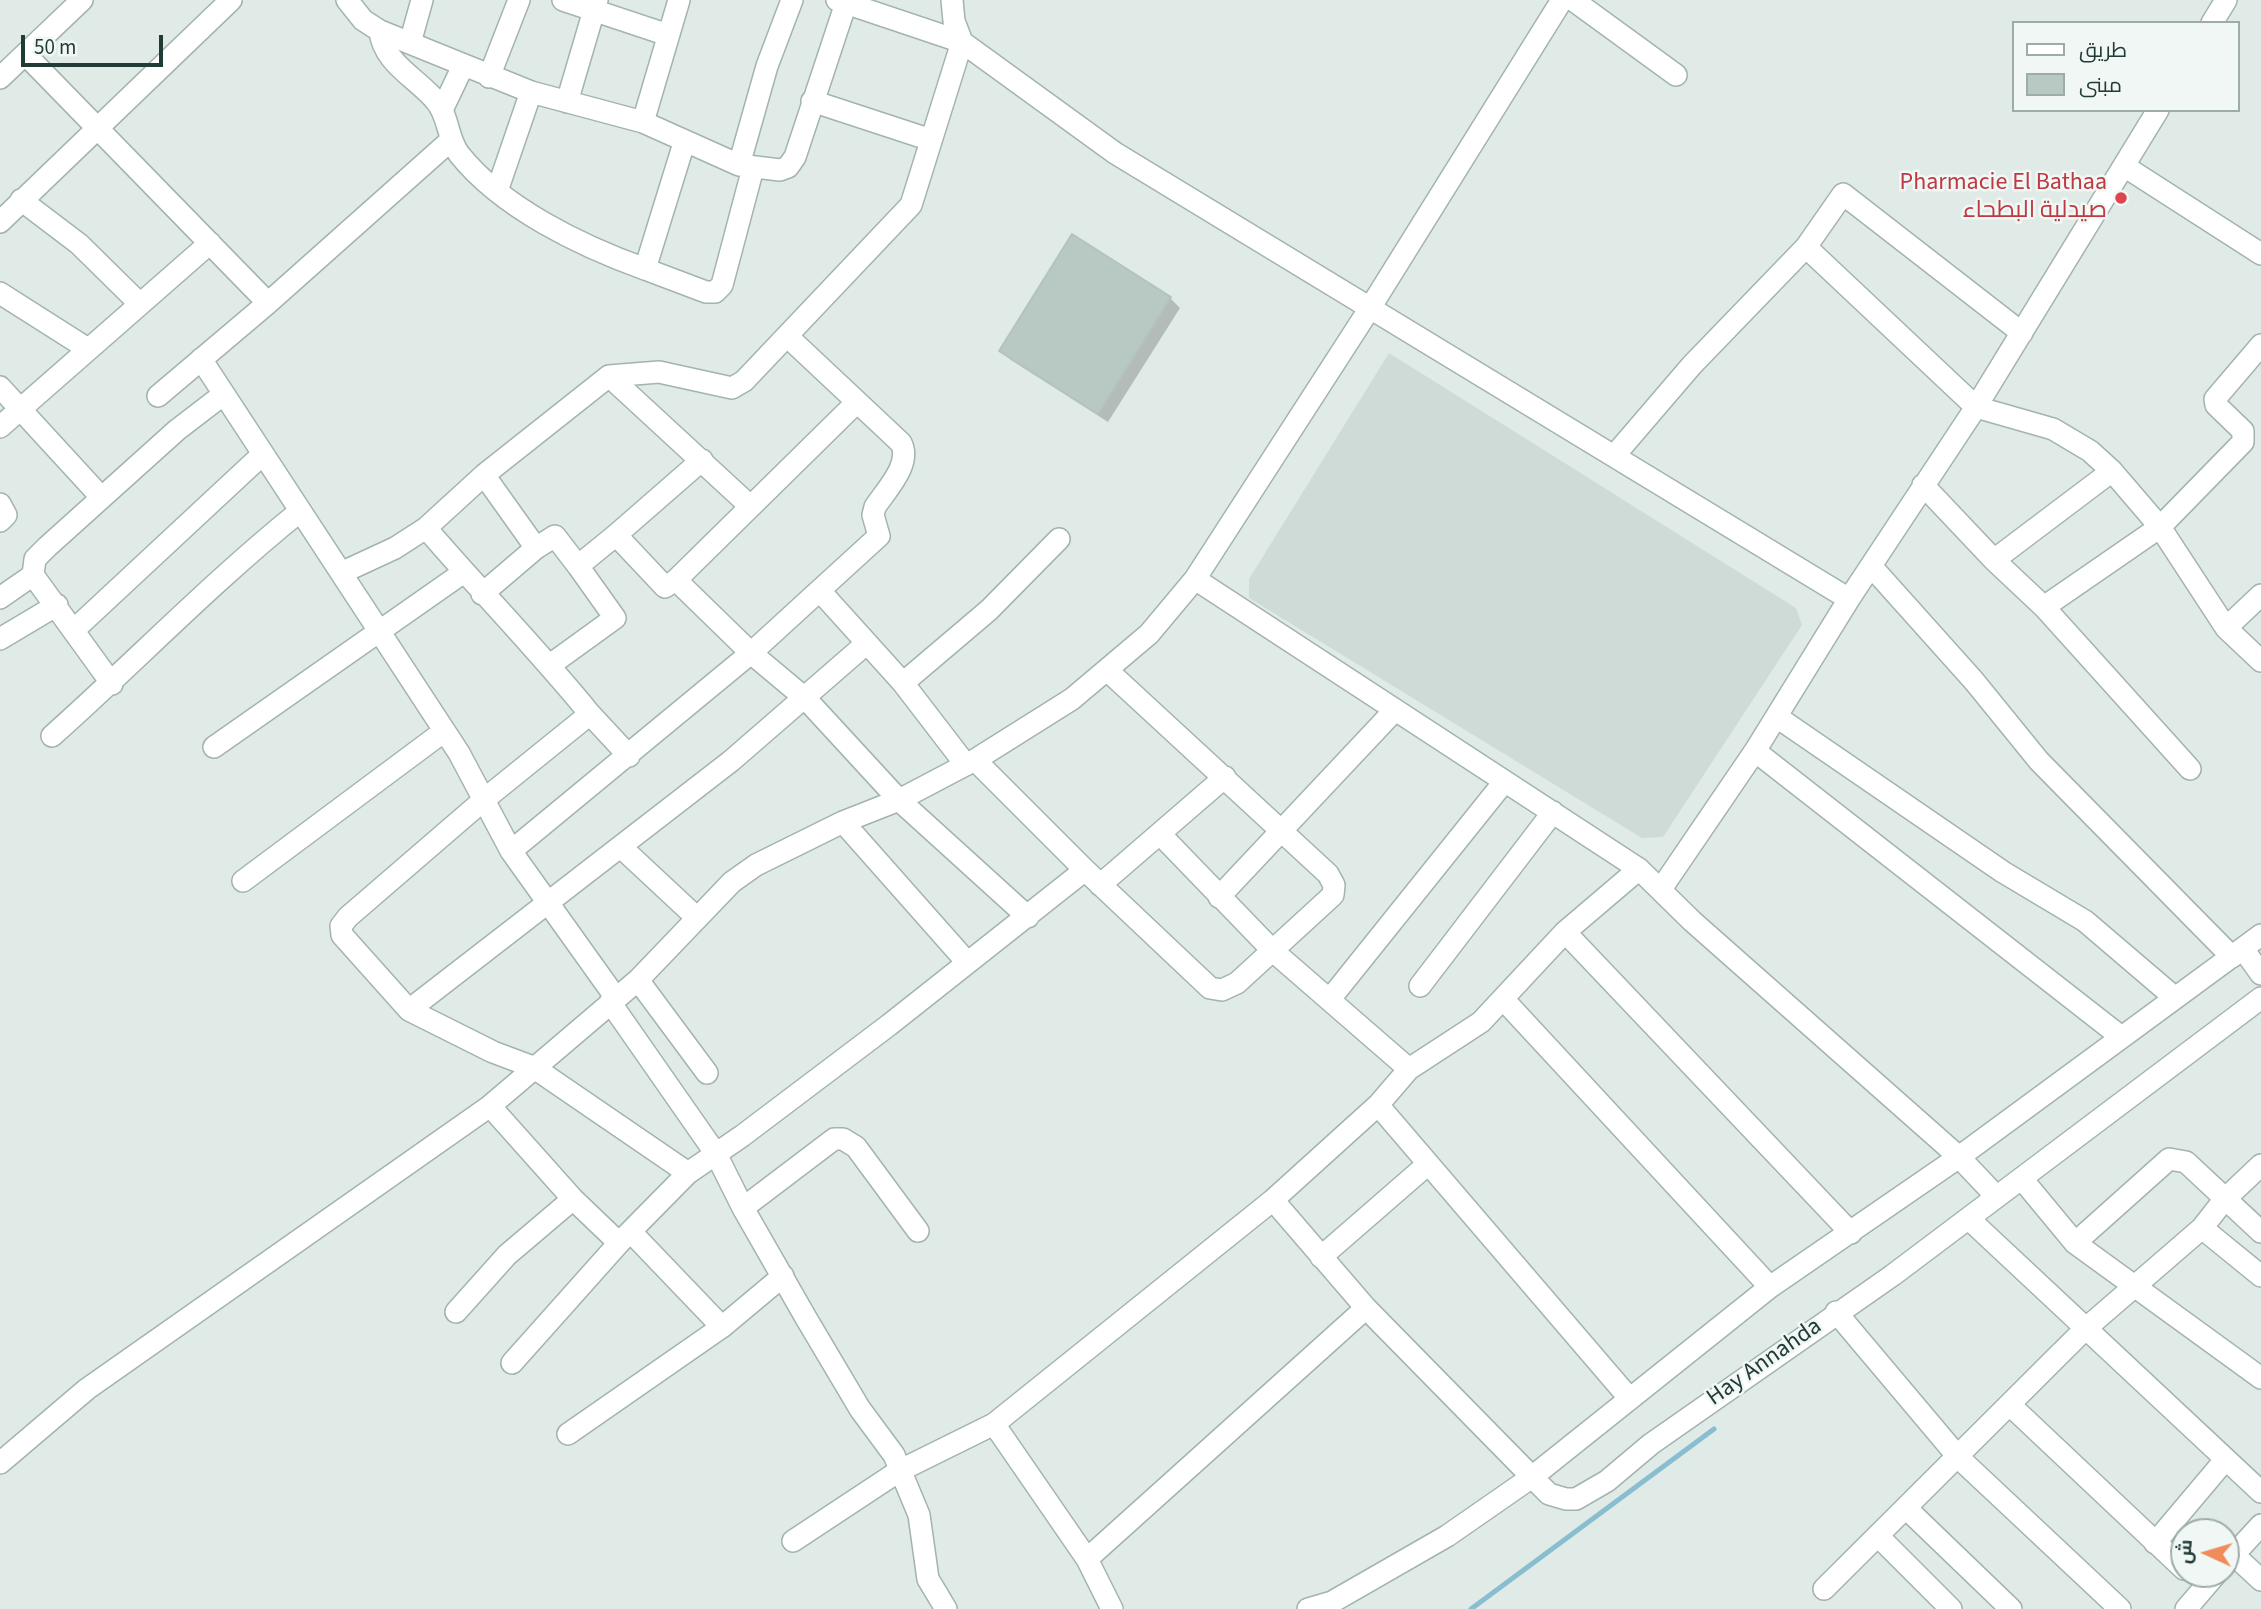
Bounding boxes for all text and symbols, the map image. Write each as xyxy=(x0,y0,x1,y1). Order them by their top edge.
scale bar xyxy=(24,21,166,65)
legend xyxy=(2012,21,2240,112)
text: 50 m xyxy=(34,32,76,62)
text: طريق xyxy=(2079,35,2127,65)
text: مبنى xyxy=(2079,70,2122,100)
place label: Pharmacie El Bathaa صيدلية البطحاء xyxy=(1900,170,2107,226)
marker: Pharmacie El Bathaa صيدلية البطحاء xyxy=(2113,190,2129,206)
street label: Hay Annahda xyxy=(1702,1313,1828,1413)
north arrow xyxy=(2170,1518,2240,1588)
text: ش xyxy=(2171,1539,2200,1565)

